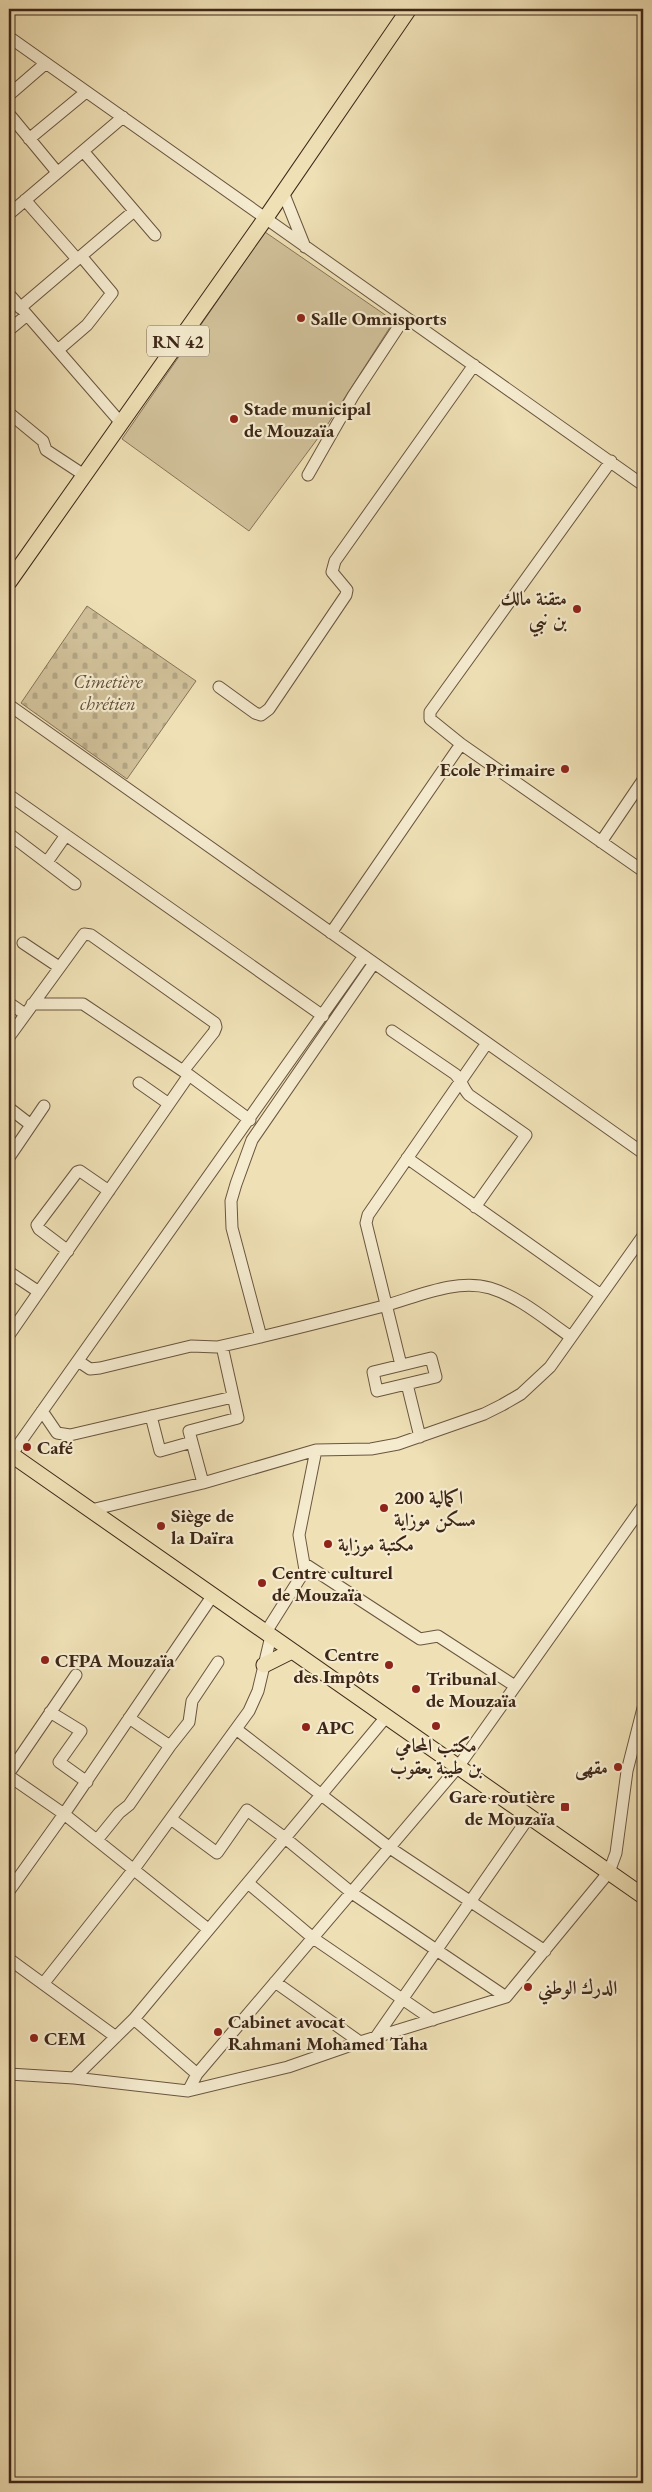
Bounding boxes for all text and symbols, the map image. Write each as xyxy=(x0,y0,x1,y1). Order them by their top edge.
place label: Salle Omnisports xyxy=(311,306,447,331)
marker: Salle Omnisports xyxy=(295,312,307,324)
road number: RN 42 xyxy=(147,326,209,356)
place label: Stade municipal de Mouzaïa xyxy=(244,396,372,443)
marker: Stade municipal de Mouzaïa xyxy=(228,413,240,425)
place label: متقنة مالك بن نبي xyxy=(501,586,567,637)
marker: متقنة مالك بن نبي xyxy=(571,603,583,615)
park label: Cimetière chrétien xyxy=(73,669,143,716)
place label: Ecole Primaire xyxy=(440,757,555,782)
marker: Ecole Primaire xyxy=(559,763,571,775)
place label: Café xyxy=(37,1435,73,1460)
marker: Café xyxy=(21,1441,33,1453)
place label: اكمالية 200 مسكن موزاية xyxy=(394,1485,476,1533)
marker: اكمالية 200 مسكن موزاية xyxy=(378,1502,390,1514)
place label: Siège de la Daïra xyxy=(171,1503,235,1550)
marker: Siège de la Daïra xyxy=(155,1520,167,1532)
place label: مكتبة موزاية xyxy=(338,1532,414,1557)
marker: مكتبة موزاية xyxy=(322,1538,334,1550)
place label: Centre culturel de Mouzaïa xyxy=(272,1560,394,1607)
marker: Centre culturel de Mouzaïa xyxy=(256,1577,268,1589)
place label: Centre des Impôts xyxy=(293,1642,379,1689)
place label: CFPA Mouzaïa xyxy=(55,1648,175,1673)
marker: CFPA Mouzaïa xyxy=(39,1654,51,1666)
marker: Centre des Impôts xyxy=(383,1659,395,1671)
place label: Tribunal de Mouzaïa xyxy=(426,1666,517,1713)
marker: Tribunal de Mouzaïa xyxy=(410,1683,422,1695)
place label: APC xyxy=(315,1715,354,1740)
marker: مكتب المحامي بن طيبة يعقوب xyxy=(430,1720,442,1732)
marker: APC xyxy=(300,1721,312,1733)
place label: مكتب المحامي بن طيبة يعقوب xyxy=(390,1733,483,1780)
place label: مقهى xyxy=(575,1755,608,1781)
marker: مقهى xyxy=(612,1761,624,1773)
place label: Gare routière de Mouzaïa xyxy=(449,1784,556,1831)
marker: Gare routière de Mouzaïa xyxy=(559,1801,571,1813)
place label: الدرك الوطني xyxy=(538,1975,617,2005)
marker: الدرك الوطني xyxy=(522,1981,534,1993)
place label: Cabinet avocat Rahmani Mohamed Taha xyxy=(228,2009,429,2056)
place label: CEM xyxy=(44,2026,86,2051)
marker: Cabinet avocat Rahmani Mohamed Taha xyxy=(212,2026,224,2038)
marker: CEM xyxy=(28,2032,40,2044)

